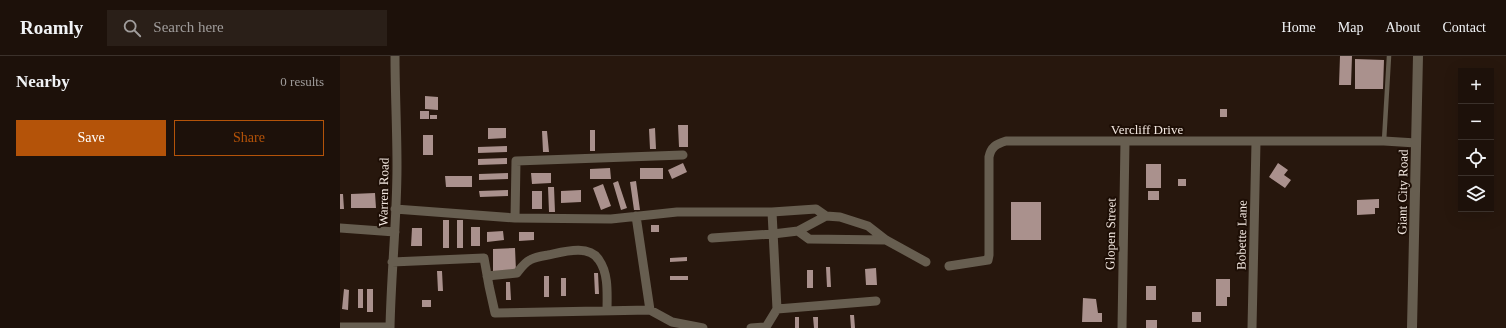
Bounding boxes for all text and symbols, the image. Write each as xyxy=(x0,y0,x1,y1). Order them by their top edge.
search box xyxy=(107,10,387,46)
text: Roamly xyxy=(20,17,83,38)
icon: search xyxy=(121,17,143,39)
text: Search here xyxy=(153,19,224,35)
text: Home xyxy=(1282,20,1316,35)
text: Map xyxy=(1338,20,1363,35)
text: About xyxy=(1385,20,1420,35)
text: Contact xyxy=(1442,20,1486,35)
map controls xyxy=(1458,68,1494,212)
button: + xyxy=(1458,68,1494,104)
text: Nearby xyxy=(16,72,70,91)
text: 0 results xyxy=(280,74,324,89)
button: − xyxy=(1458,104,1494,140)
button: Save xyxy=(16,120,166,156)
button: Share xyxy=(174,120,324,156)
street label: Vercliff Drive xyxy=(1111,122,1183,137)
button: locate xyxy=(1458,140,1494,176)
street label: Giant City Road xyxy=(1394,149,1411,235)
street label: Warren Road xyxy=(375,157,392,226)
button: layers xyxy=(1458,176,1494,212)
street label: Glopen Street xyxy=(1102,198,1119,270)
street label: Bobette Lane xyxy=(1233,200,1250,270)

